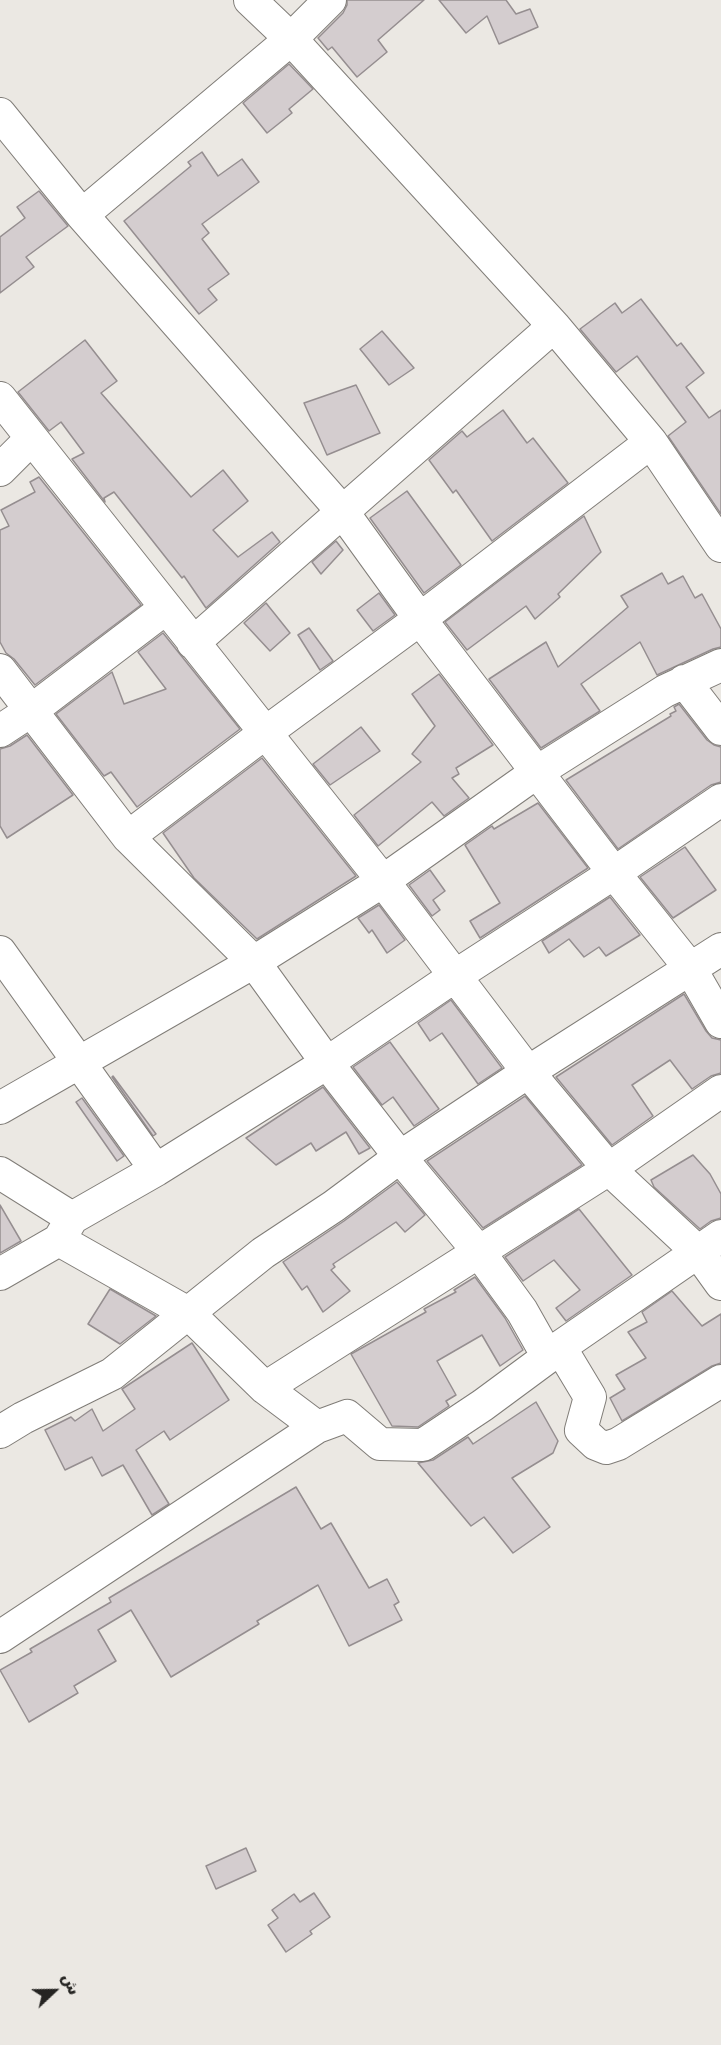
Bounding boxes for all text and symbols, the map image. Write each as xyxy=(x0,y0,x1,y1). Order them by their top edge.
north arrow xyxy=(24,1961,84,2021)
text: ش xyxy=(58,1970,84,1998)

